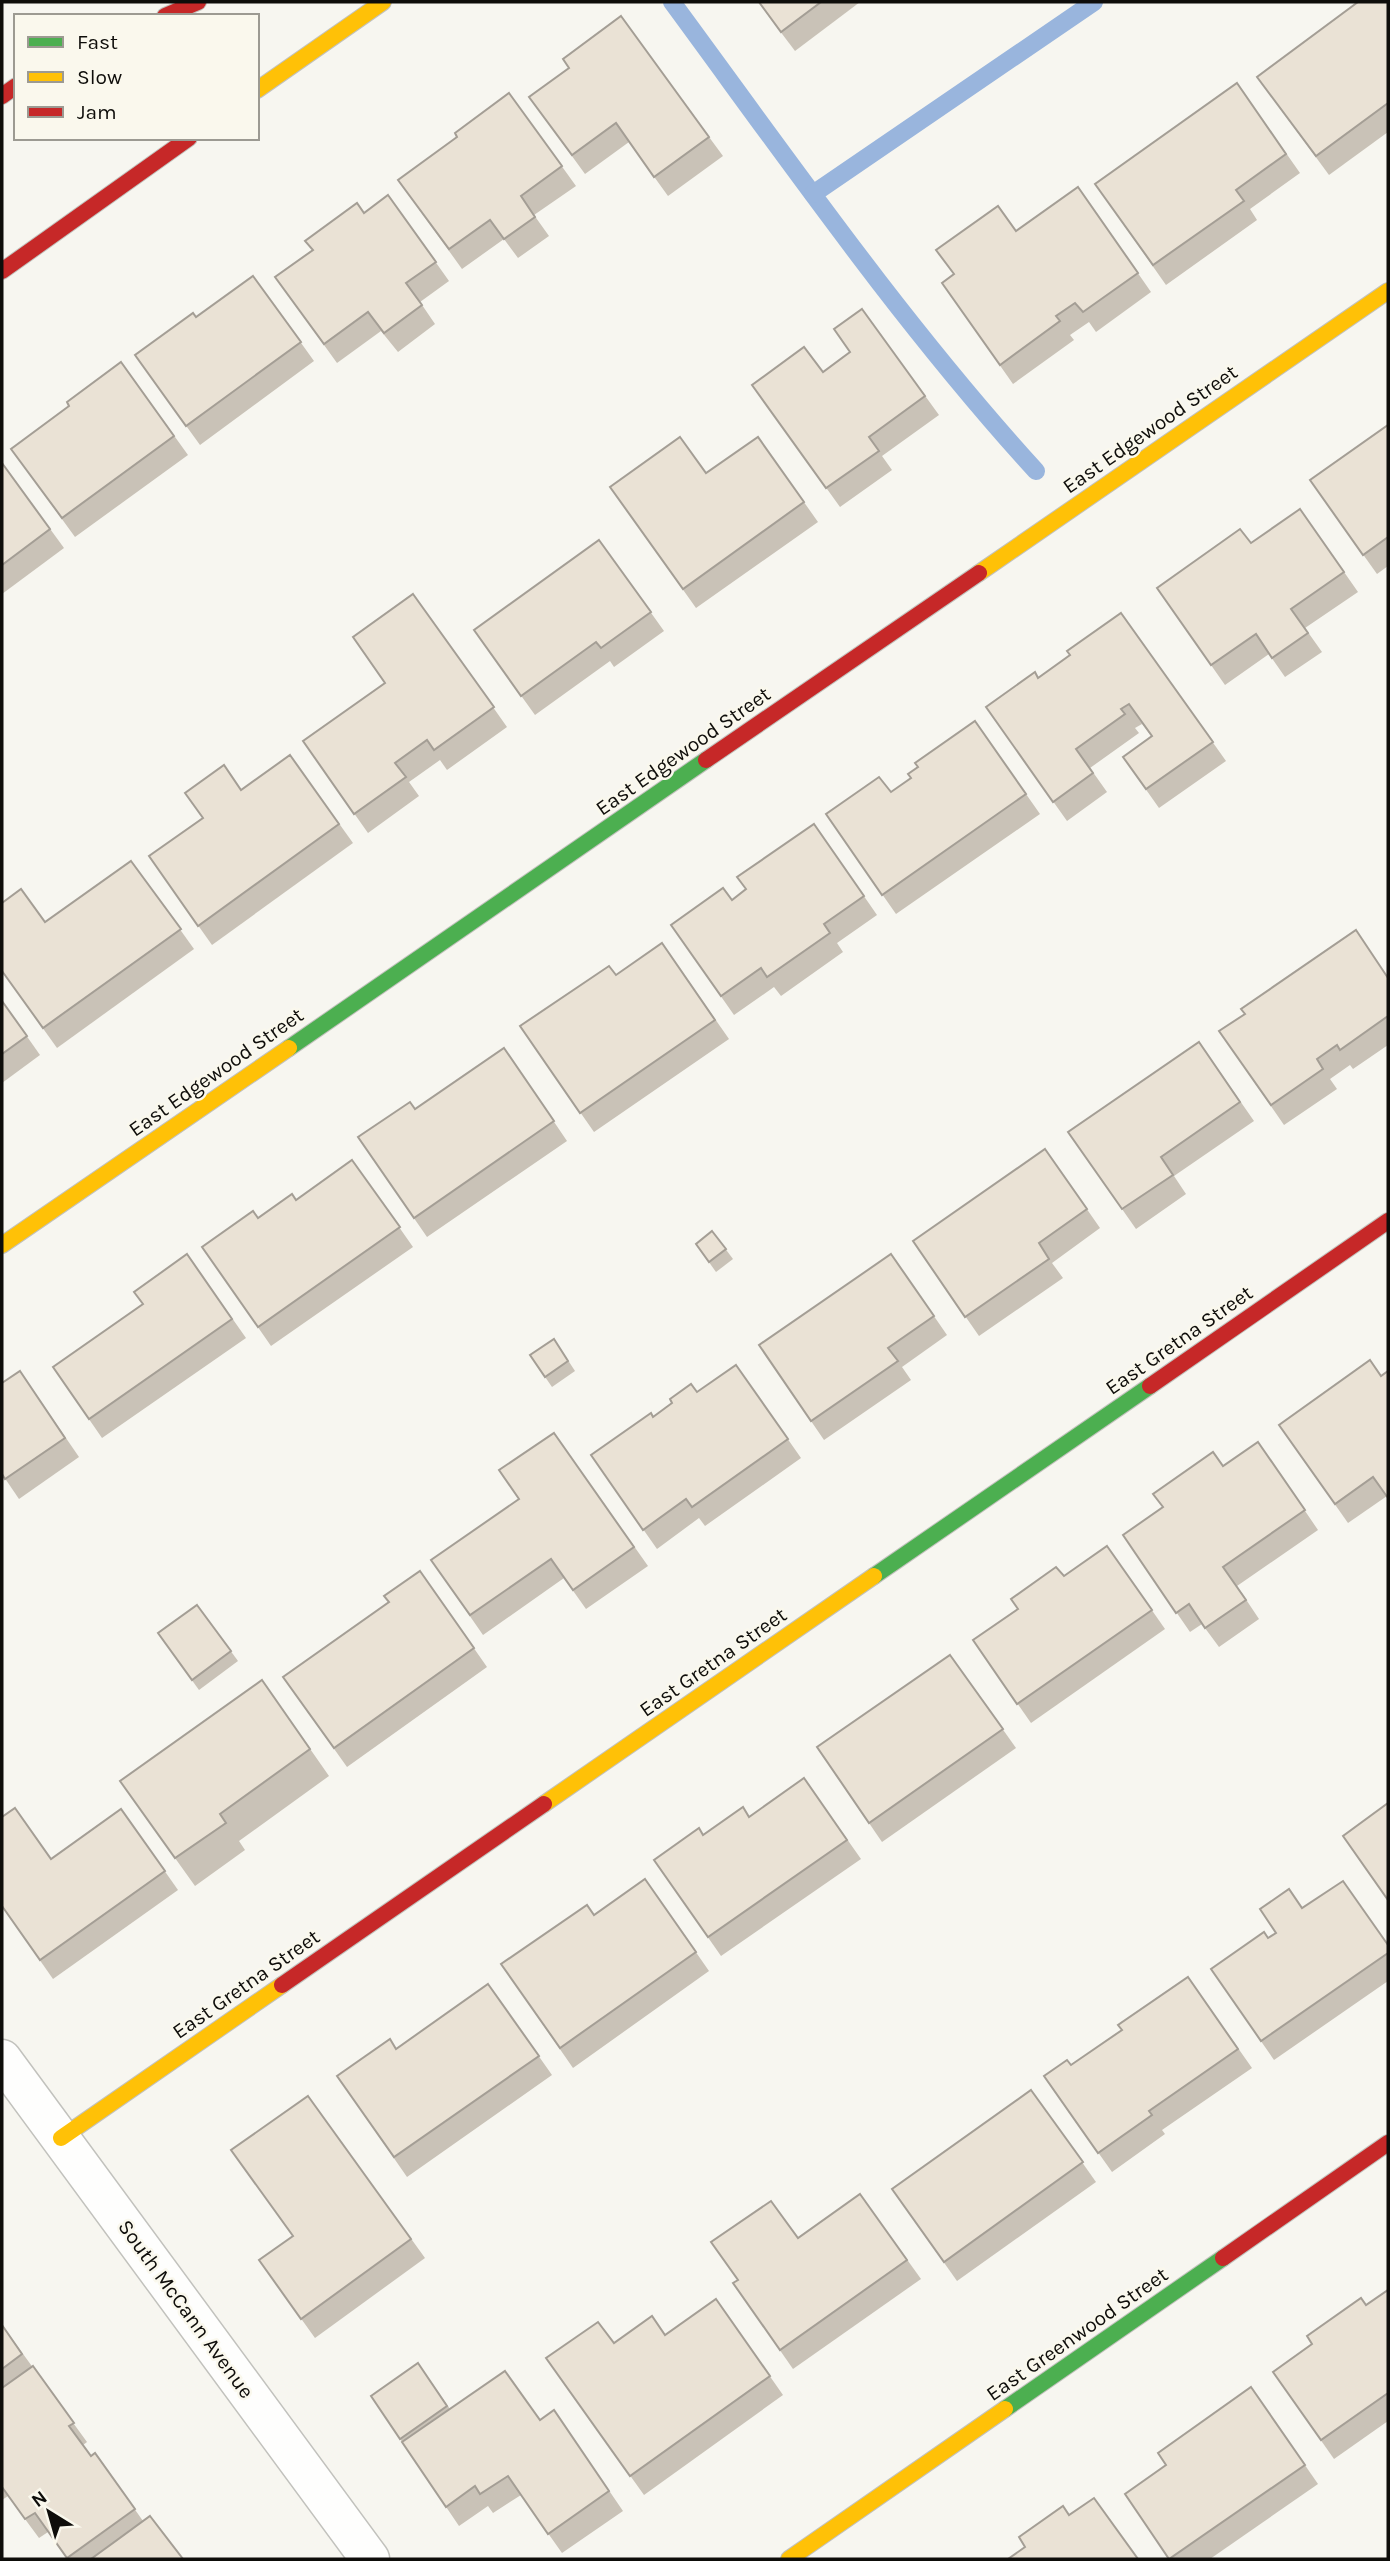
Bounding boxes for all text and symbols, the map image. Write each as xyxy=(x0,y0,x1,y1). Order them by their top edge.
legend xyxy=(14,14,259,140)
text: Fast xyxy=(77,30,118,54)
text: Slow xyxy=(77,65,122,89)
text: Jam xyxy=(77,100,117,124)
street label: East Edgewood Street xyxy=(1058,360,1242,498)
street label: East Edgewood Street xyxy=(591,682,775,820)
street label: East Edgewood Street xyxy=(124,1003,308,1141)
street label: East Gretna Street xyxy=(1101,1280,1257,1400)
street label: East Gretna Street xyxy=(635,1602,791,1722)
street label: East Gretna Street xyxy=(168,1924,324,2044)
street label: South McCann Avenue xyxy=(113,2215,259,2403)
street label: East Greenwood Street xyxy=(982,2262,1172,2406)
north arrow xyxy=(14,2477,84,2547)
text: N xyxy=(27,2486,51,2512)

